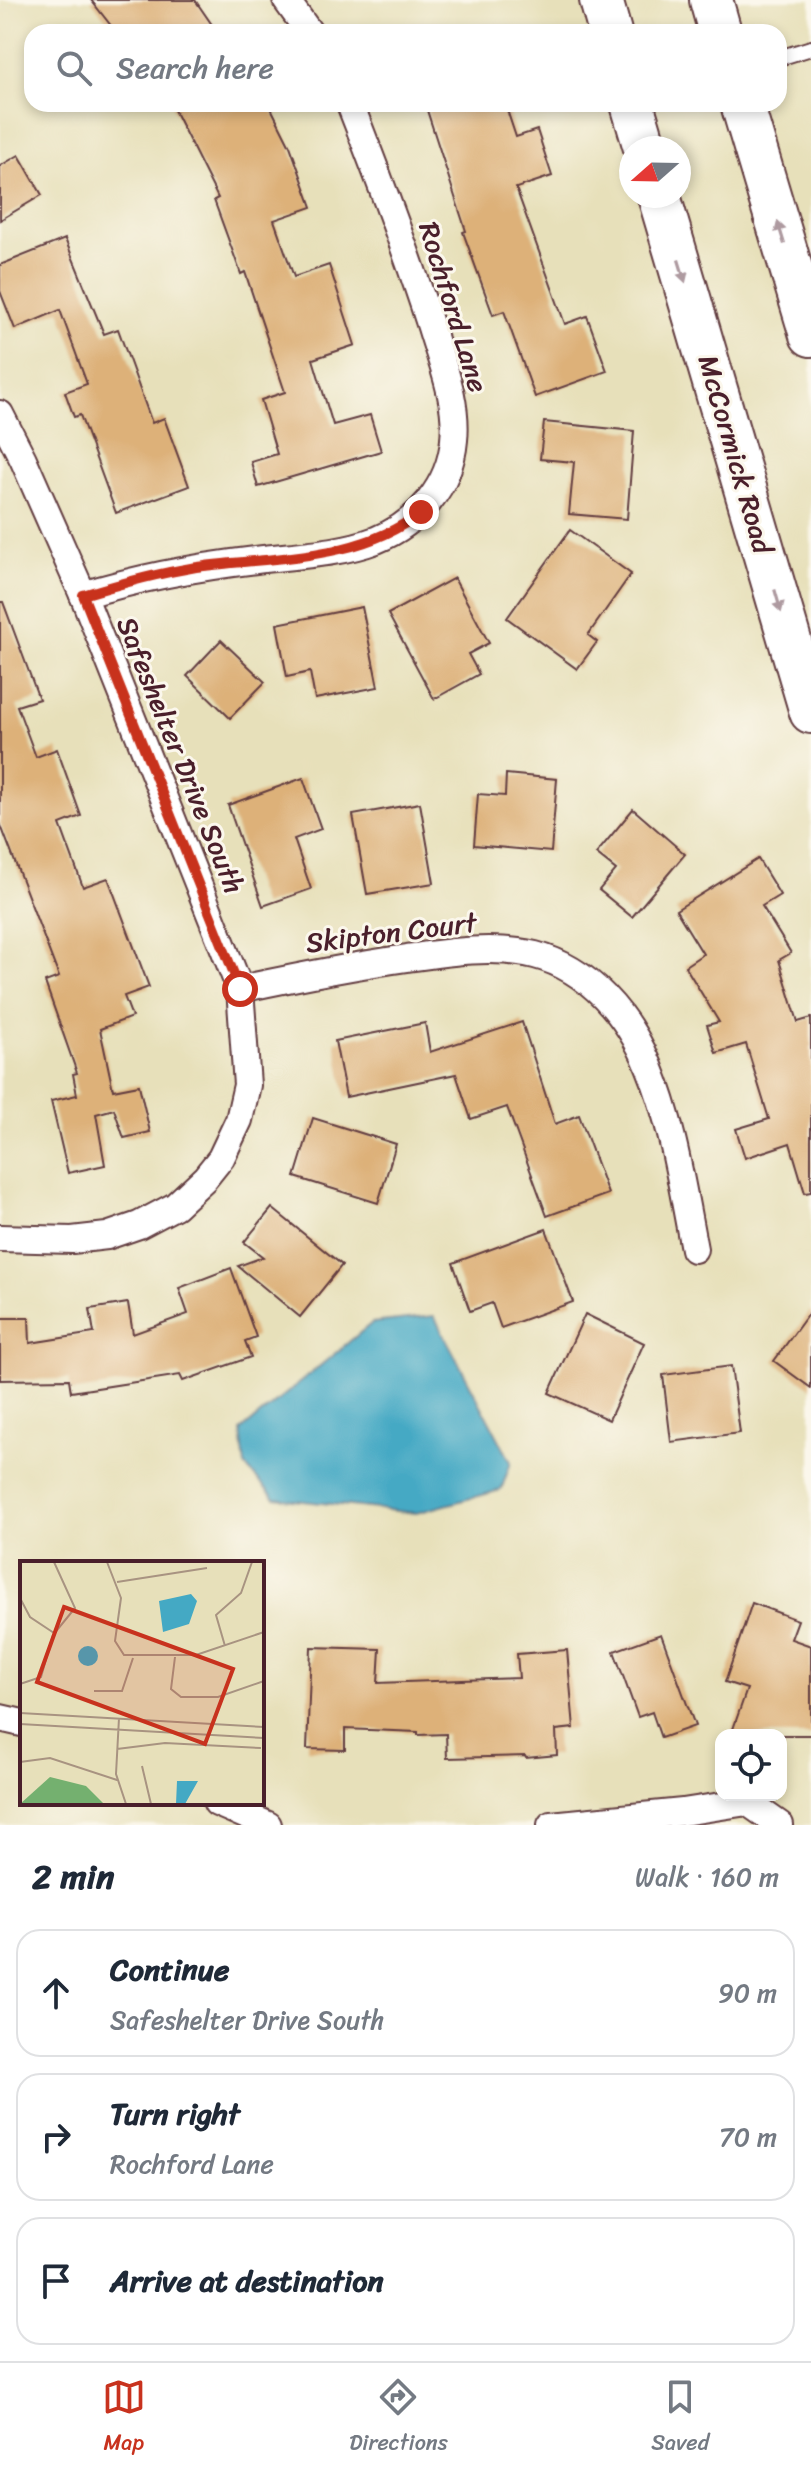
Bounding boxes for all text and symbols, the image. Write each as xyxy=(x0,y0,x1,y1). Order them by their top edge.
search box xyxy=(24,24,787,112)
text: Search here xyxy=(116,41,274,95)
icon: search xyxy=(52,46,96,90)
north arrow xyxy=(619,136,691,208)
street label: Rochford Lane xyxy=(404,216,503,399)
one-way arrow xyxy=(774,221,787,245)
one-way arrow xyxy=(676,259,689,283)
street label: McCormick Road xyxy=(684,349,788,562)
route end xyxy=(403,494,439,530)
one-way arrow xyxy=(773,588,785,613)
street label: Safeshelter Drive South xyxy=(102,609,259,901)
street label: Skipton Court xyxy=(303,897,481,967)
route start xyxy=(222,971,258,1007)
inset map xyxy=(20,1561,264,1805)
map controls xyxy=(715,1729,787,1801)
button: locate xyxy=(715,1729,787,1801)
text: 2 min xyxy=(32,1847,114,1907)
text: Walk · 160 m xyxy=(635,1854,779,1900)
text: Continue xyxy=(110,1943,229,1997)
text: 90 m xyxy=(718,1970,777,2016)
icon: ahead xyxy=(34,1971,78,2015)
text: Safeshelter Drive South xyxy=(110,1997,384,2043)
text: Turn right xyxy=(110,2087,240,2141)
text: 70 m xyxy=(719,2114,777,2160)
icon: right xyxy=(34,2115,78,2159)
text: Rochford Lane xyxy=(110,2141,274,2187)
text: Arrive at destination xyxy=(110,2254,384,2308)
icon: arrive xyxy=(34,2259,78,2303)
tab: Map xyxy=(102,2375,146,2462)
tab: Directions xyxy=(349,2375,448,2462)
tab: Saved xyxy=(651,2375,709,2462)

